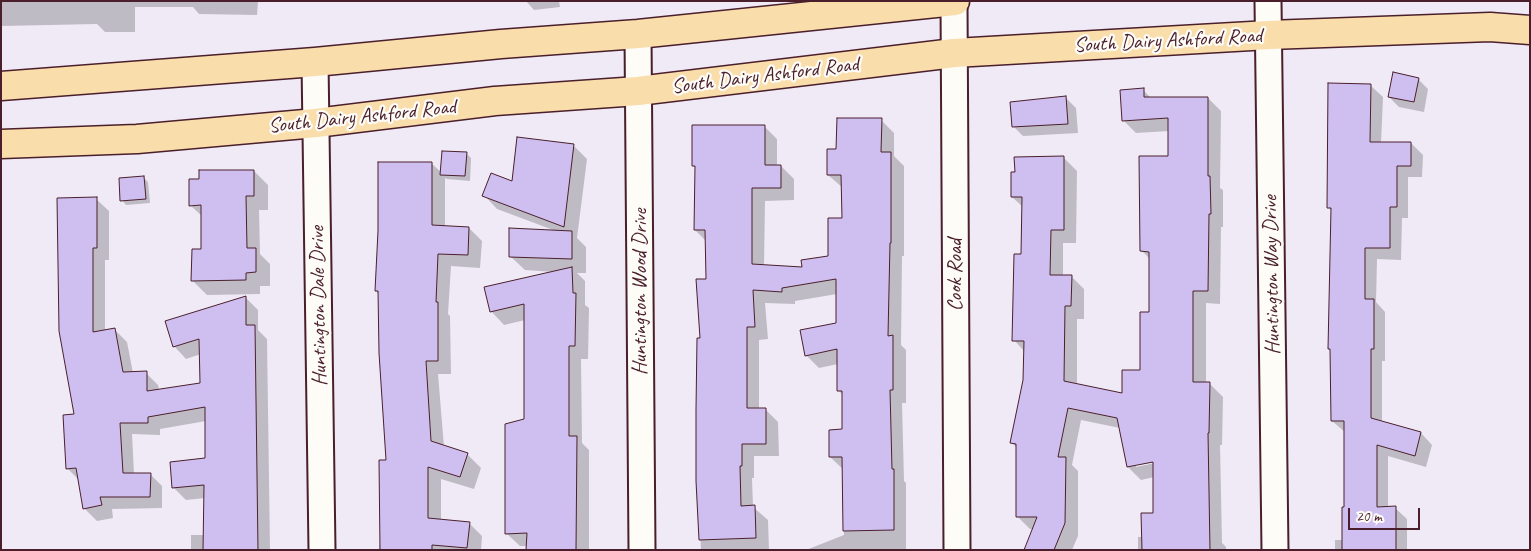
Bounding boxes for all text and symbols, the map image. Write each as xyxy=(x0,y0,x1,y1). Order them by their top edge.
street label: South Dairy Ashford Road xyxy=(1073,23,1263,59)
street label: South Dairy Ashford Road xyxy=(670,52,860,100)
street label: South Dairy Ashford Road xyxy=(267,95,457,139)
street label: Huntington Way Drive xyxy=(1258,195,1286,355)
street label: Huntington Wood Drive xyxy=(627,209,653,375)
street label: Huntington Dale Drive xyxy=(305,226,333,386)
street label: Cook Road xyxy=(942,239,968,311)
scale bar xyxy=(1351,498,1424,530)
text: 20 m xyxy=(1356,507,1382,526)

